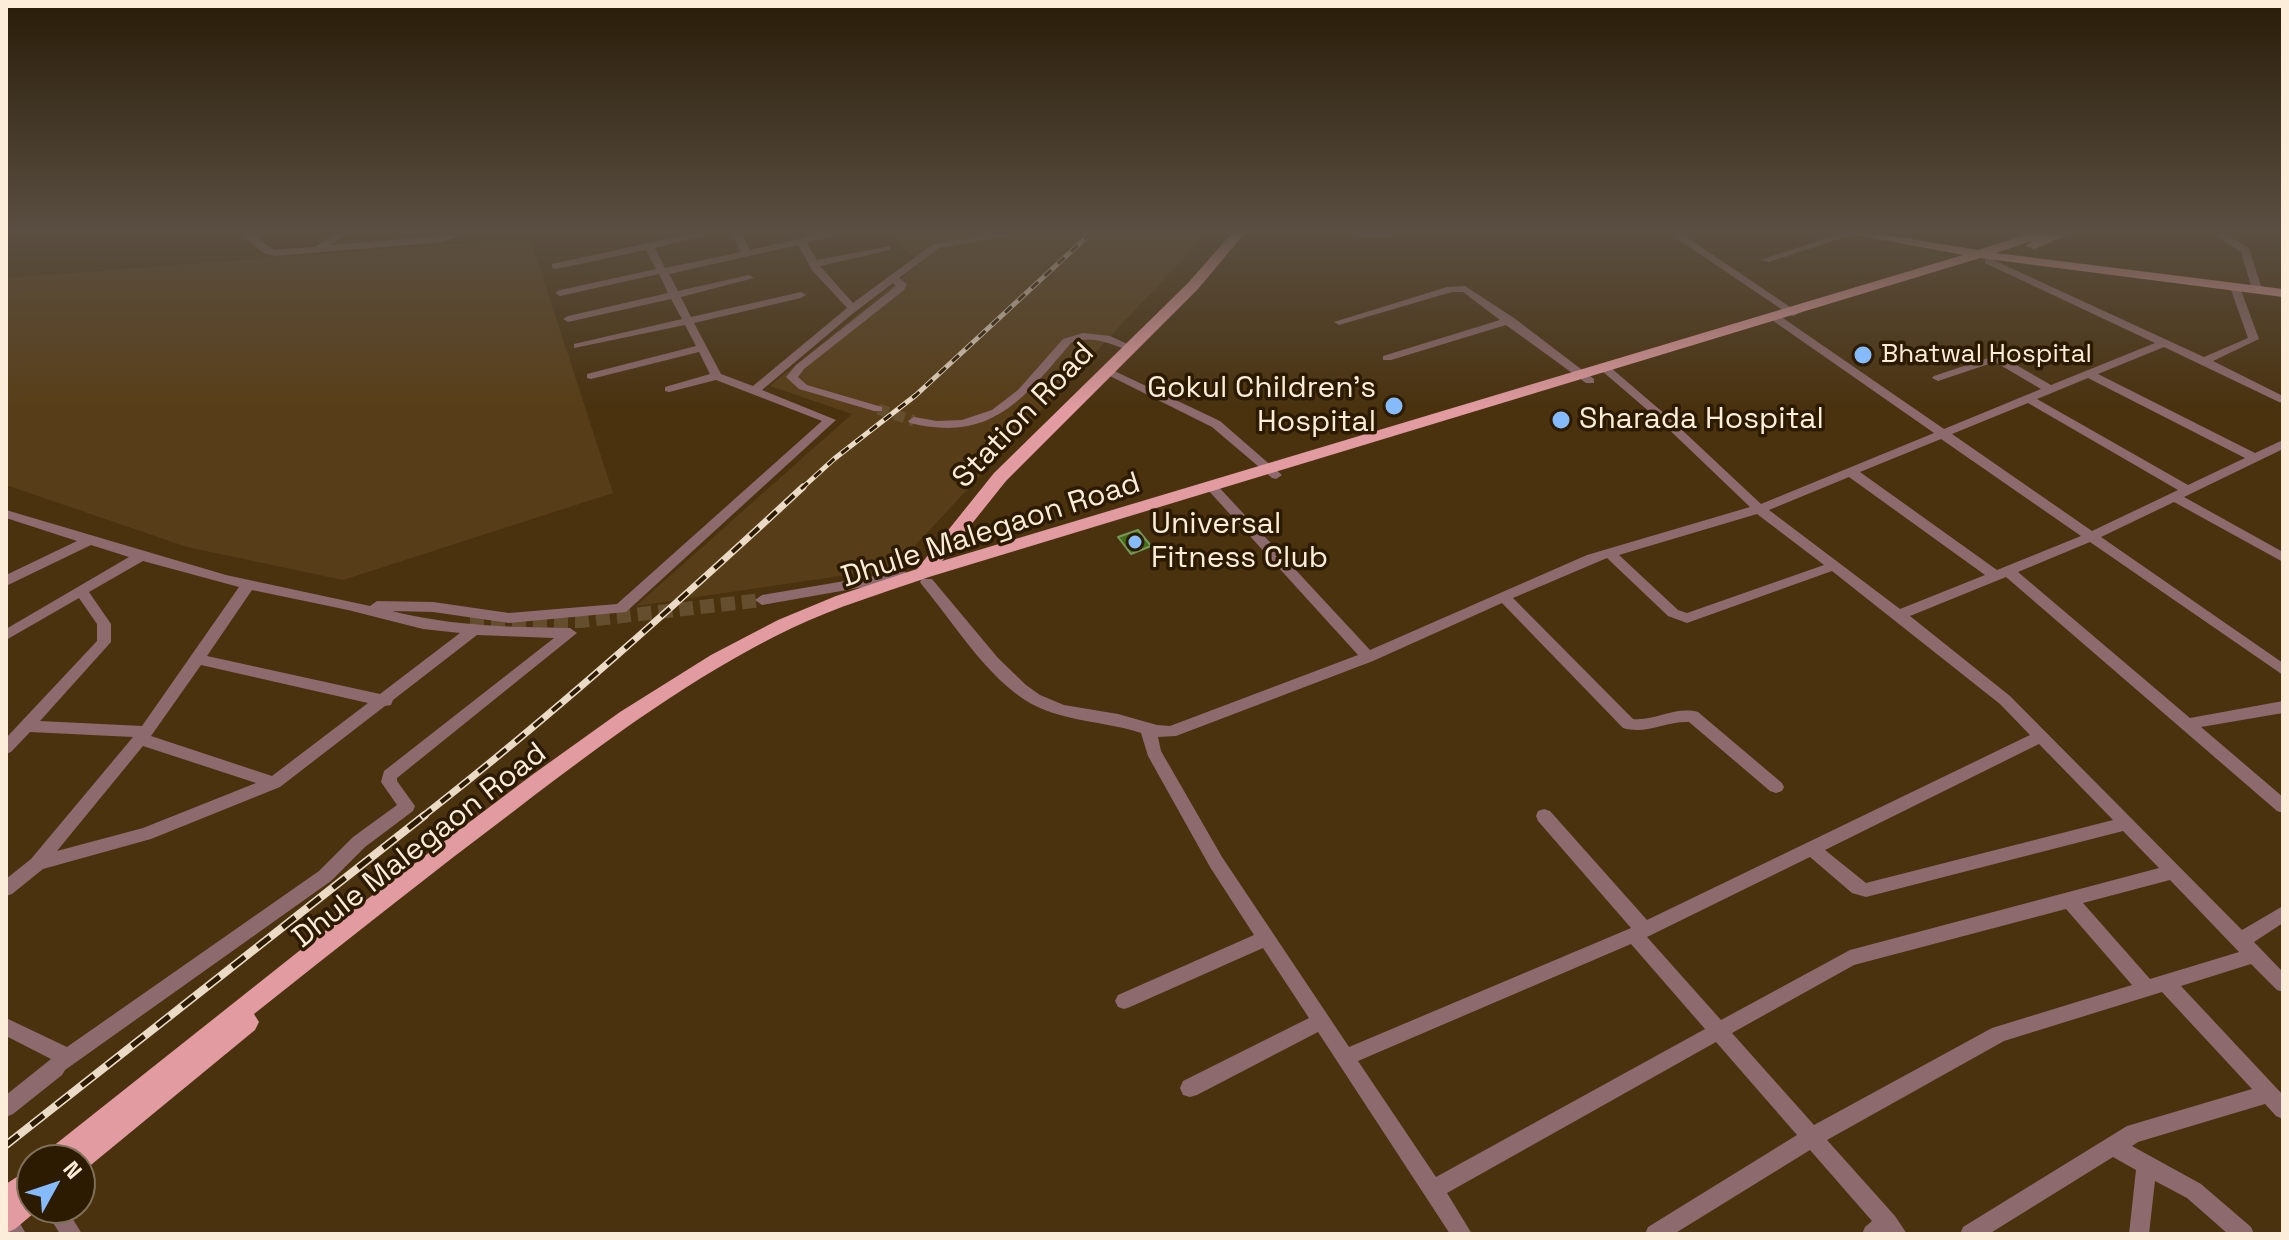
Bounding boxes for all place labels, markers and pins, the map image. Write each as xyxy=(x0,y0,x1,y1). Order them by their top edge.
place label: Bhatwal Hospital xyxy=(1881,339,2092,371)
marker: Bhatwal Hospital xyxy=(1852,344,1874,366)
place label: Gokul Children's Hospital xyxy=(1147,371,1376,442)
marker: Gokul Children's Hospital xyxy=(1383,395,1405,417)
place label: Sharada Hospital xyxy=(1579,402,1824,438)
marker: Sharada Hospital xyxy=(1550,409,1572,431)
place label: Universal Fitness Club xyxy=(1151,507,1328,578)
marker: Universal Fitness Club xyxy=(1126,533,1144,551)

